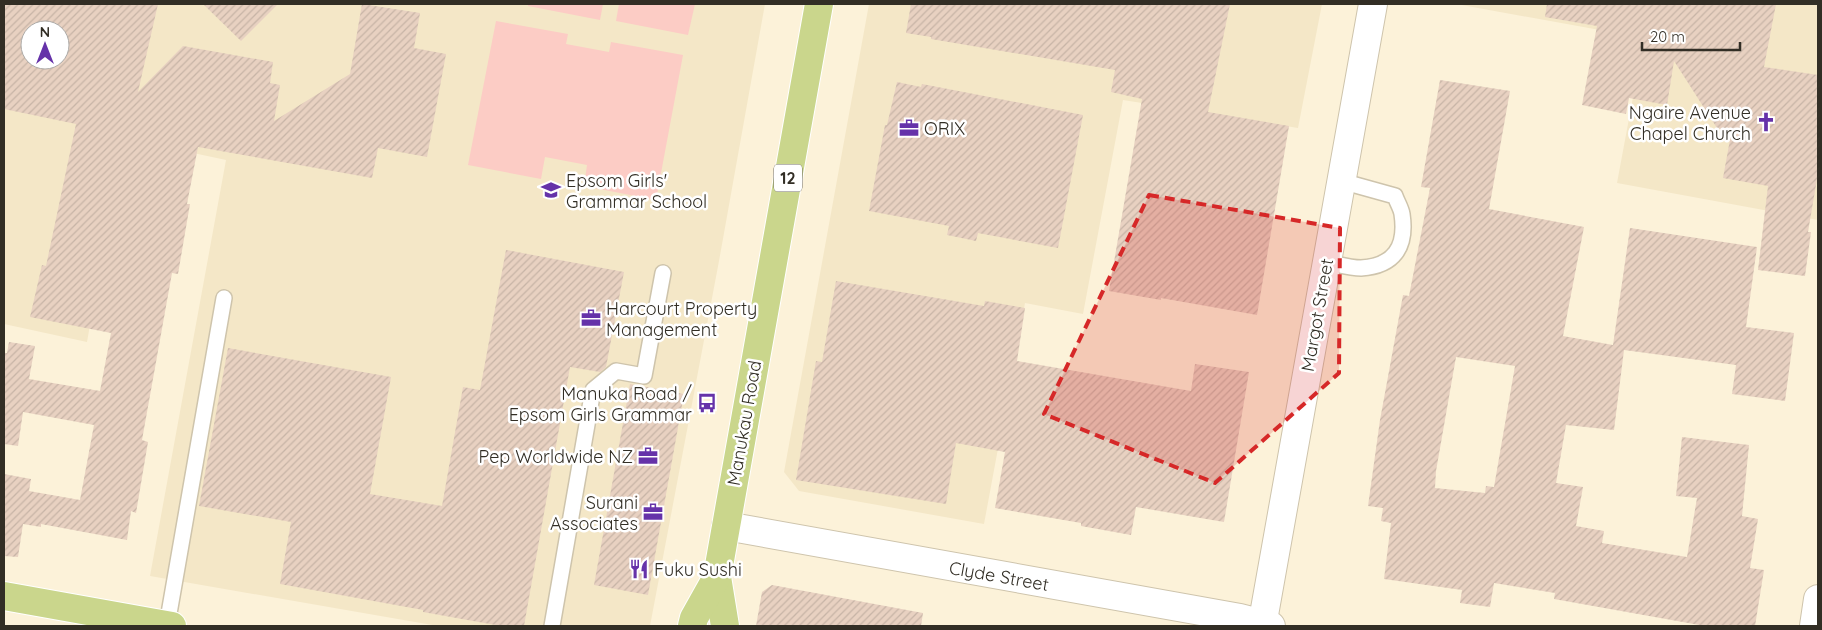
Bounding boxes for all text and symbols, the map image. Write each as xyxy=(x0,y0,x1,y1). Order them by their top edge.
north arrow xyxy=(20,20,70,70)
scale bar xyxy=(1642,20,1740,52)
text: N xyxy=(40,23,50,41)
text: 20 m xyxy=(1650,27,1685,46)
place label: Ngaire Avenue Chapel Church xyxy=(1629,101,1751,145)
church icon: Ngaire Avenue Chapel Church xyxy=(1755,111,1777,133)
office icon: ORIX xyxy=(898,117,920,139)
place label: ORIX xyxy=(924,117,965,140)
road number: 12 xyxy=(774,164,802,192)
place label: Epsom Girls' Grammar School xyxy=(566,169,707,213)
school or university icon: Epsom Girls' Grammar School xyxy=(540,179,562,201)
street label: Margot Street xyxy=(1296,257,1338,373)
place label: Harcourt Property Management xyxy=(606,297,757,341)
office icon: Harcourt Property Management xyxy=(580,307,602,329)
street label: Manukau Road xyxy=(722,359,766,487)
place label: Manuka Road / Epsom Girls Grammar xyxy=(509,382,693,426)
bus stop icon: Manuka Road / Epsom Girls Grammar xyxy=(696,392,718,414)
place label: Pep Worldwide NZ xyxy=(479,445,633,468)
office icon: Pep Worldwide NZ xyxy=(637,445,659,467)
place label: Surani Associates xyxy=(550,491,638,535)
office icon: Surani Associates xyxy=(642,501,664,523)
street label: Clyde Street xyxy=(947,556,1051,596)
restaurant icon: Fuku Sushi xyxy=(628,558,650,580)
place label: Fuku Sushi xyxy=(654,558,742,581)

